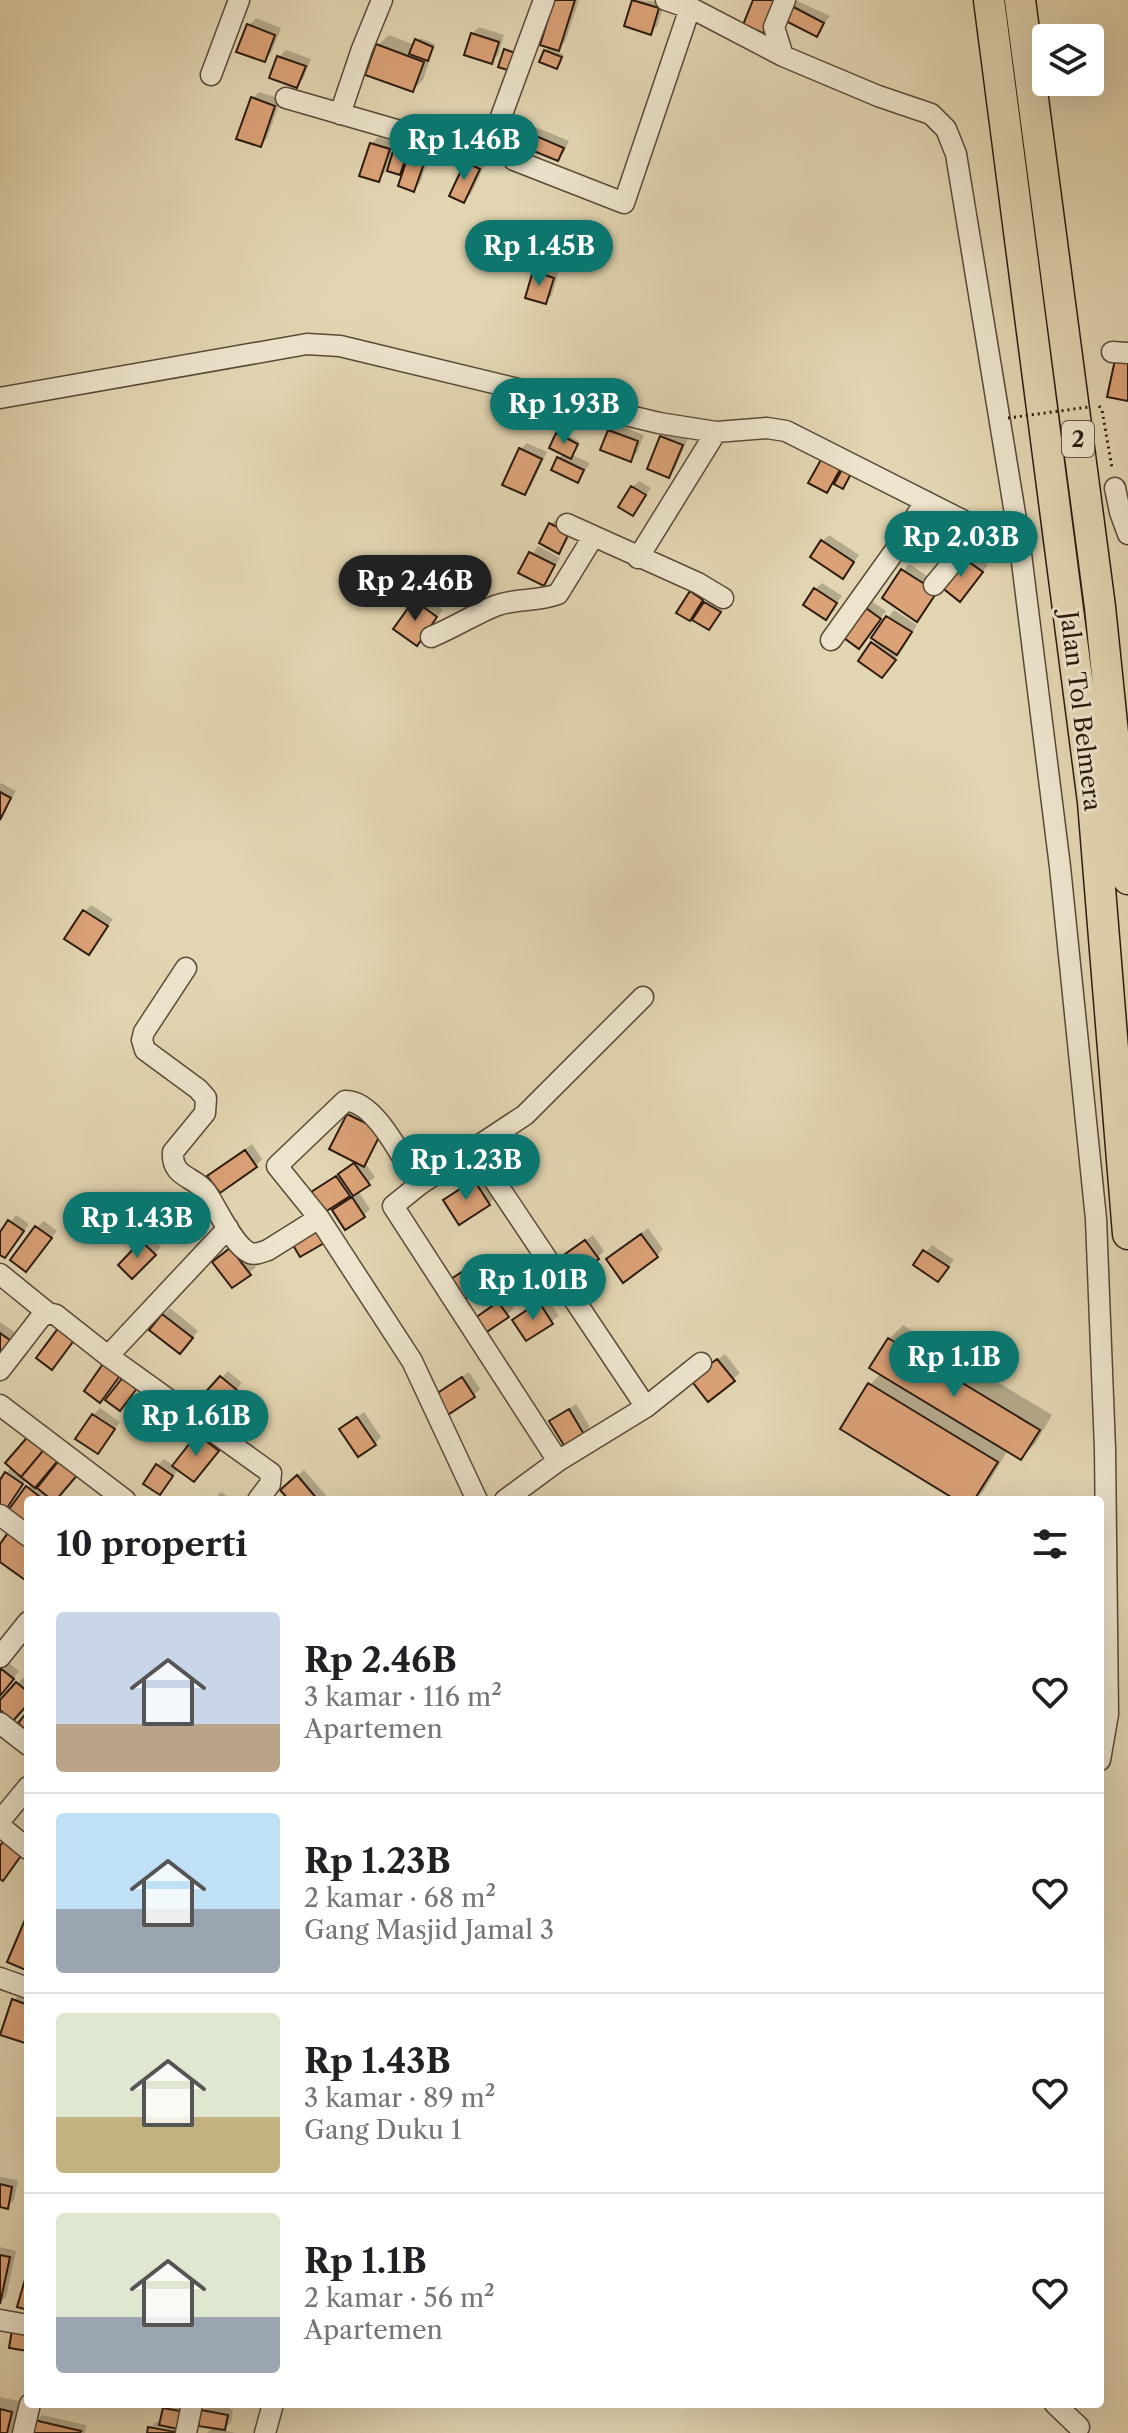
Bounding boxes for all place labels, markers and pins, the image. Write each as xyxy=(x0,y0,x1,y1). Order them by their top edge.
pin: Rp 1.46B xyxy=(381,114,547,182)
pin: Rp 1.45B xyxy=(456,220,622,288)
pin: Rp 1.93B xyxy=(481,378,647,446)
pin: Rp 2.03B xyxy=(878,511,1044,579)
pin: Rp 2.46B xyxy=(332,555,498,623)
pin: Rp 1.23B xyxy=(383,1134,549,1202)
pin: Rp 1.43B xyxy=(54,1192,220,1260)
pin: Rp 1.01B xyxy=(450,1254,616,1322)
pin: Rp 1.1B xyxy=(880,1331,1028,1399)
pin: Rp 1.61B xyxy=(113,1390,279,1458)

